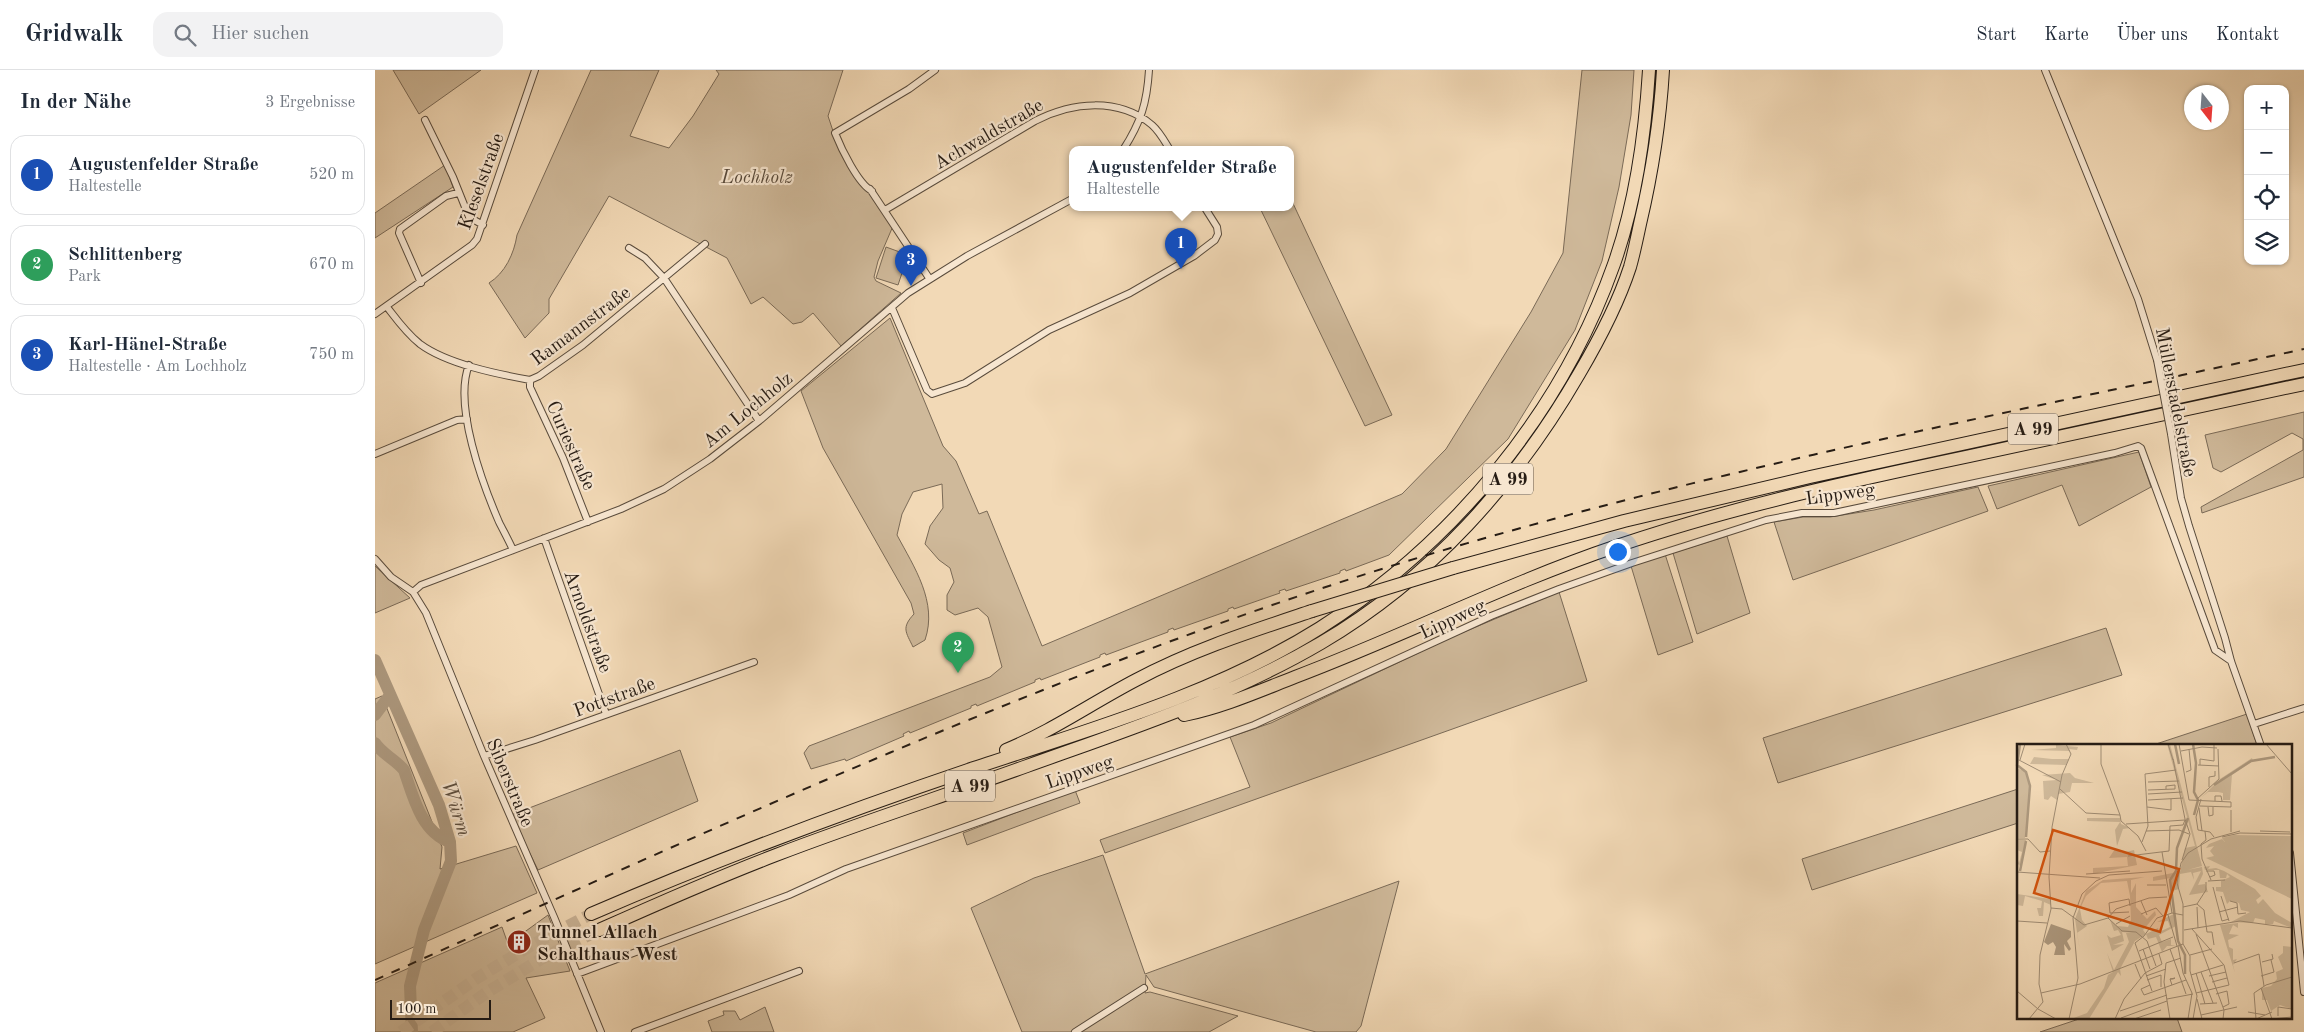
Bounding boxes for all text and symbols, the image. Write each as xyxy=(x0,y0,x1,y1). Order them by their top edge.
search box xyxy=(153,12,503,57)
icon: search xyxy=(171,21,199,49)
text: Gridwalk xyxy=(25,23,123,47)
text: Hier suchen xyxy=(211,25,309,44)
text: Start xyxy=(1976,26,2016,44)
text: Karte xyxy=(2044,26,2089,44)
text: Über uns xyxy=(2117,26,2188,44)
text: Kontakt xyxy=(2216,26,2279,44)
north arrow xyxy=(2184,85,2229,130)
map controls xyxy=(2244,85,2289,265)
button: + xyxy=(2244,85,2289,130)
text: In der Nähe xyxy=(20,92,131,113)
text: 3 Ergebnisse xyxy=(265,95,355,111)
street label: Achwaldstraße xyxy=(931,96,1047,174)
button: − xyxy=(2244,130,2289,175)
street label: Kleselstraße xyxy=(456,131,509,233)
popup xyxy=(1069,146,1294,211)
text: Augustenfelder Straße xyxy=(68,156,259,175)
text: Augustenfelder Straße xyxy=(1086,159,1277,178)
text: 1 xyxy=(32,167,42,183)
text: 520 m xyxy=(309,167,354,183)
park label: Lochholz xyxy=(720,169,793,188)
button: locate xyxy=(2244,175,2289,220)
text: Haltestelle xyxy=(68,179,142,195)
text: Haltestelle xyxy=(1086,182,1160,198)
button: layers xyxy=(2244,220,2289,265)
pin: 1 xyxy=(1165,228,1197,269)
pin: 3 xyxy=(895,245,927,286)
text: Schlittenberg xyxy=(68,246,182,265)
text: 2 xyxy=(32,257,42,273)
text: 670 m xyxy=(309,257,354,273)
text: Park xyxy=(68,269,101,285)
street label: Ramannstraße xyxy=(528,284,635,370)
street label: Müllerstadelstraße xyxy=(2151,326,2198,479)
text: Karl-Hänel-Straße xyxy=(68,336,227,355)
text: 3 xyxy=(32,347,42,363)
text: 750 m xyxy=(309,347,354,363)
text: Haltestelle · Am Lochholz xyxy=(68,359,247,375)
street label: Am Lochholz xyxy=(700,369,797,453)
street label: Curiestraße xyxy=(542,399,598,493)
road number: A 99 xyxy=(2008,414,2058,444)
road number: A 99 xyxy=(1483,464,1533,494)
street label: Lippweg xyxy=(1804,481,1877,510)
your location xyxy=(1605,539,1631,565)
street label: Arnoldstraße xyxy=(559,568,614,676)
street label: Lippweg xyxy=(1417,597,1489,644)
pin: 2 xyxy=(942,632,974,673)
street label: Pottstraße xyxy=(571,675,658,722)
street label: Siberstraße xyxy=(482,736,536,830)
inset map xyxy=(2017,744,2291,1020)
street label: Lippweg xyxy=(1044,753,1117,794)
road number: A 99 xyxy=(945,770,995,801)
water label: Würm xyxy=(437,778,474,839)
place label: Tunnel Allach Schalthaus West xyxy=(537,924,678,965)
building icon: Tunnel Allach Schalthaus West xyxy=(506,929,532,955)
scale bar xyxy=(390,997,491,1020)
text: 100 m xyxy=(397,1002,436,1016)

